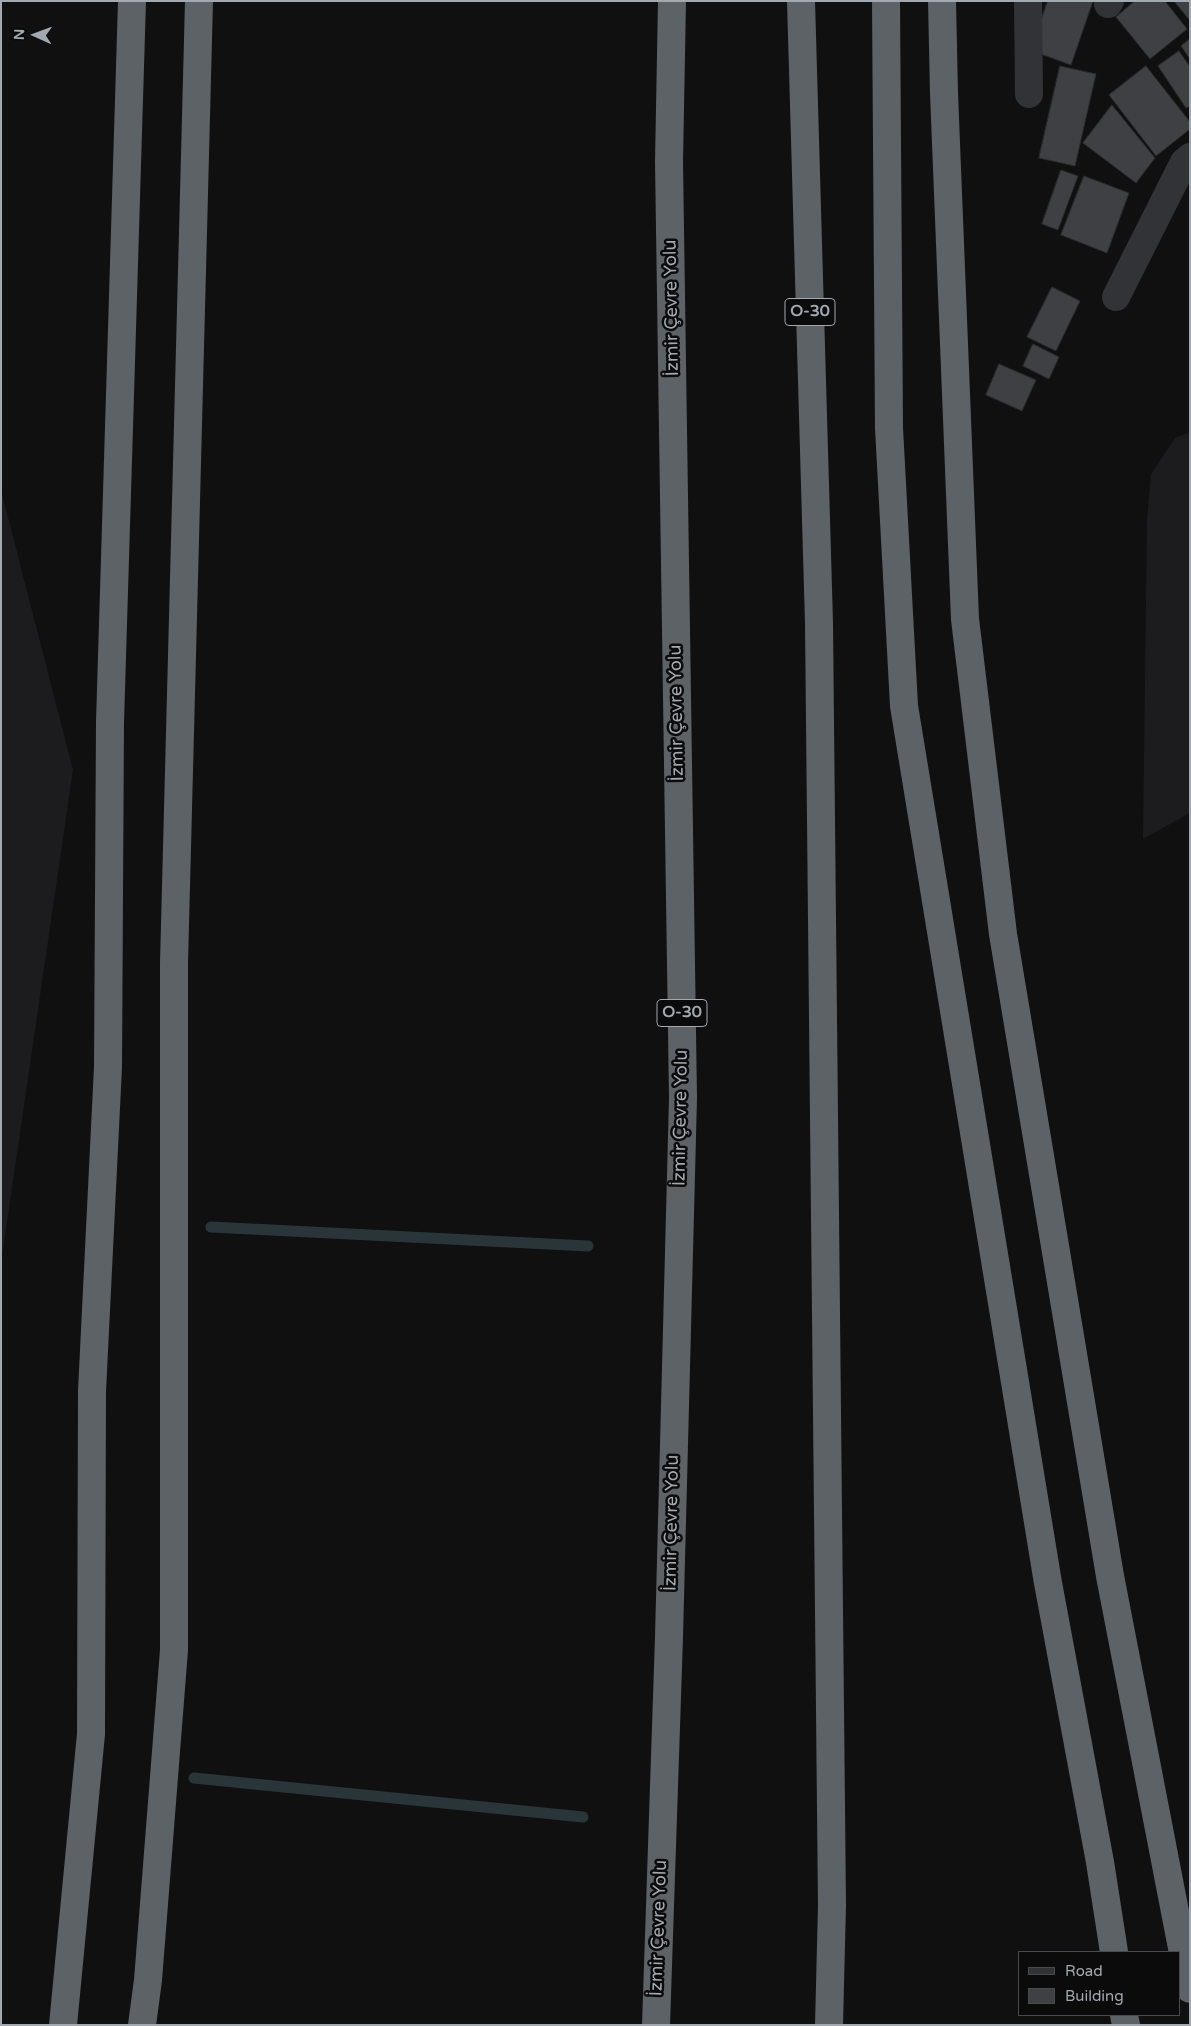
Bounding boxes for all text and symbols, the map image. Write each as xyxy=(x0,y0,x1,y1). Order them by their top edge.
north arrow xyxy=(10,10,60,60)
text: N xyxy=(11,29,28,40)
street label: İzmir Çevre Yolu xyxy=(660,240,684,376)
road number: O-30 xyxy=(785,298,835,326)
street label: İzmir Çevre Yolu xyxy=(665,645,689,781)
road number: O-30 xyxy=(657,1000,707,1026)
street label: İzmir Çevre Yolu xyxy=(669,1050,693,1186)
street label: İzmir Çevre Yolu xyxy=(660,1455,684,1591)
street label: İzmir Çevre Yolu xyxy=(646,1859,672,1997)
legend xyxy=(1018,1951,1181,2016)
text: Road xyxy=(1065,1962,1103,1980)
text: Building xyxy=(1065,1987,1124,2005)

